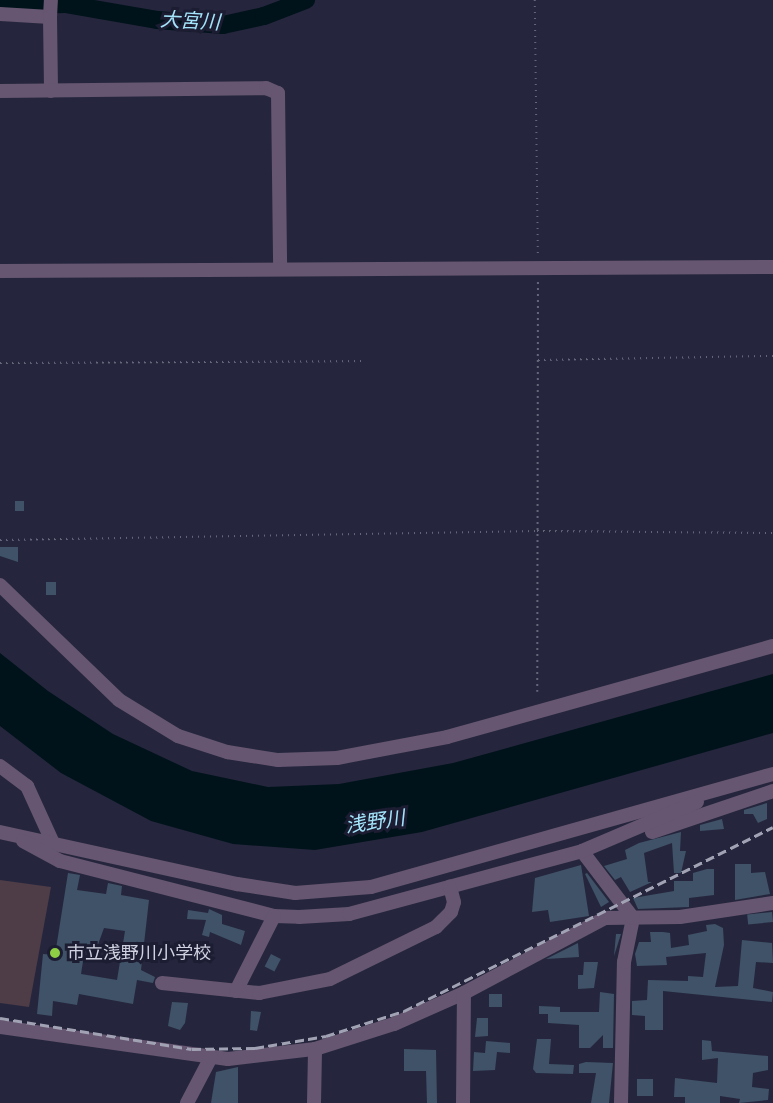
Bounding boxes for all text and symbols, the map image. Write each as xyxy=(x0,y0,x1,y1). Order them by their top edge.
water label: 大宮川 xyxy=(159,7,221,35)
water label: 浅野川 xyxy=(344,806,406,838)
place label: 市立浅野川小学校 xyxy=(67,942,211,964)
marker: 市立浅野川小学校 xyxy=(48,946,62,960)

